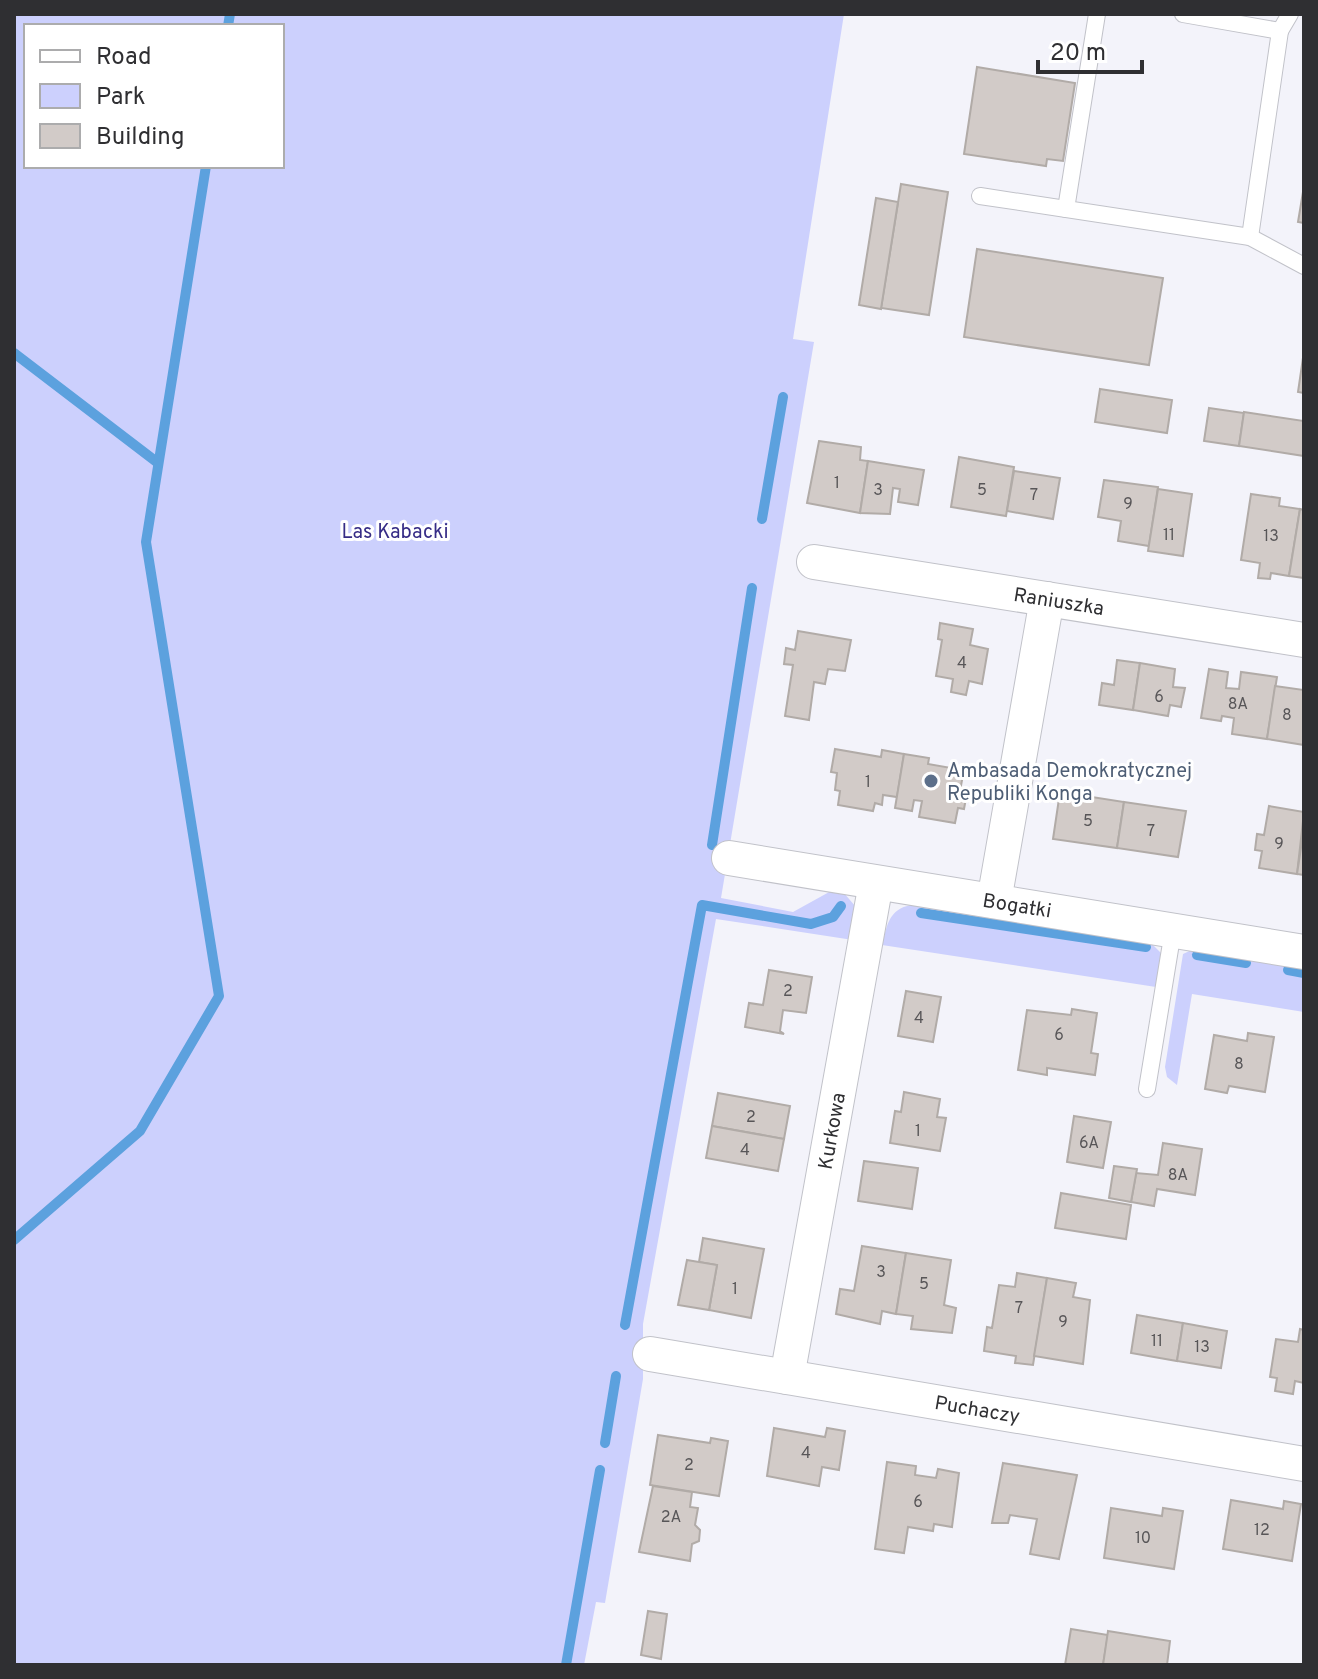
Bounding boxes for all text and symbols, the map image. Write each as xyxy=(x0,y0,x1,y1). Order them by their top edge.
legend xyxy=(24,24,284,168)
scale bar xyxy=(1038,24,1142,74)
text: 20 m xyxy=(1050,39,1106,69)
text: Road xyxy=(96,43,152,73)
text: Park xyxy=(96,83,146,113)
text: Building xyxy=(96,123,185,153)
house number: 1 xyxy=(834,474,840,494)
house number: 3 xyxy=(873,481,883,501)
house number: 5 xyxy=(977,481,987,501)
house number: 7 xyxy=(1030,486,1038,506)
house number: 9 xyxy=(1123,495,1133,515)
park label: Las Kabacki xyxy=(341,520,449,546)
house number: 11 xyxy=(1163,526,1175,546)
house number: 13 xyxy=(1263,527,1279,547)
street label: Raniuszka xyxy=(1011,583,1106,623)
house number: 4 xyxy=(957,654,967,674)
house number: 6 xyxy=(1154,688,1164,708)
house number: 8A xyxy=(1228,695,1248,715)
house number: 8 xyxy=(1282,706,1292,726)
place label: Ambasada Demokratycznej Republiki Konga xyxy=(947,759,1192,808)
marker: Ambasada Demokratycznej Republiki Konga xyxy=(922,772,940,790)
house number: 1 xyxy=(865,773,871,793)
house number: 5 xyxy=(1083,812,1093,832)
house number: 7 xyxy=(1147,822,1155,842)
house number: 9 xyxy=(1274,835,1284,855)
street label: Bogatki xyxy=(981,889,1053,926)
house number: 2 xyxy=(783,982,793,1002)
house number: 4 xyxy=(914,1009,924,1029)
house number: 6 xyxy=(1054,1026,1064,1046)
house number: 8 xyxy=(1234,1055,1244,1075)
street label: Kurkowa xyxy=(814,1091,853,1172)
house number: 2 xyxy=(746,1108,756,1128)
house number: 1 xyxy=(915,1122,921,1142)
house number: 6A xyxy=(1079,1134,1099,1154)
house number: 4 xyxy=(740,1141,750,1161)
house number: 8A xyxy=(1168,1166,1188,1186)
house number: 3 xyxy=(876,1263,886,1283)
house number: 5 xyxy=(919,1275,929,1295)
house number: 1 xyxy=(732,1280,738,1300)
house number: 7 xyxy=(1015,1299,1023,1319)
house number: 9 xyxy=(1058,1313,1068,1333)
house number: 11 xyxy=(1151,1332,1163,1352)
house number: 13 xyxy=(1194,1338,1210,1358)
street label: Puchaczy xyxy=(933,1391,1022,1431)
house number: 4 xyxy=(801,1444,811,1464)
house number: 2 xyxy=(684,1456,694,1476)
house number: 6 xyxy=(913,1493,923,1513)
house number: 2A xyxy=(661,1508,681,1528)
house number: 12 xyxy=(1254,1521,1270,1541)
house number: 10 xyxy=(1135,1529,1151,1549)

